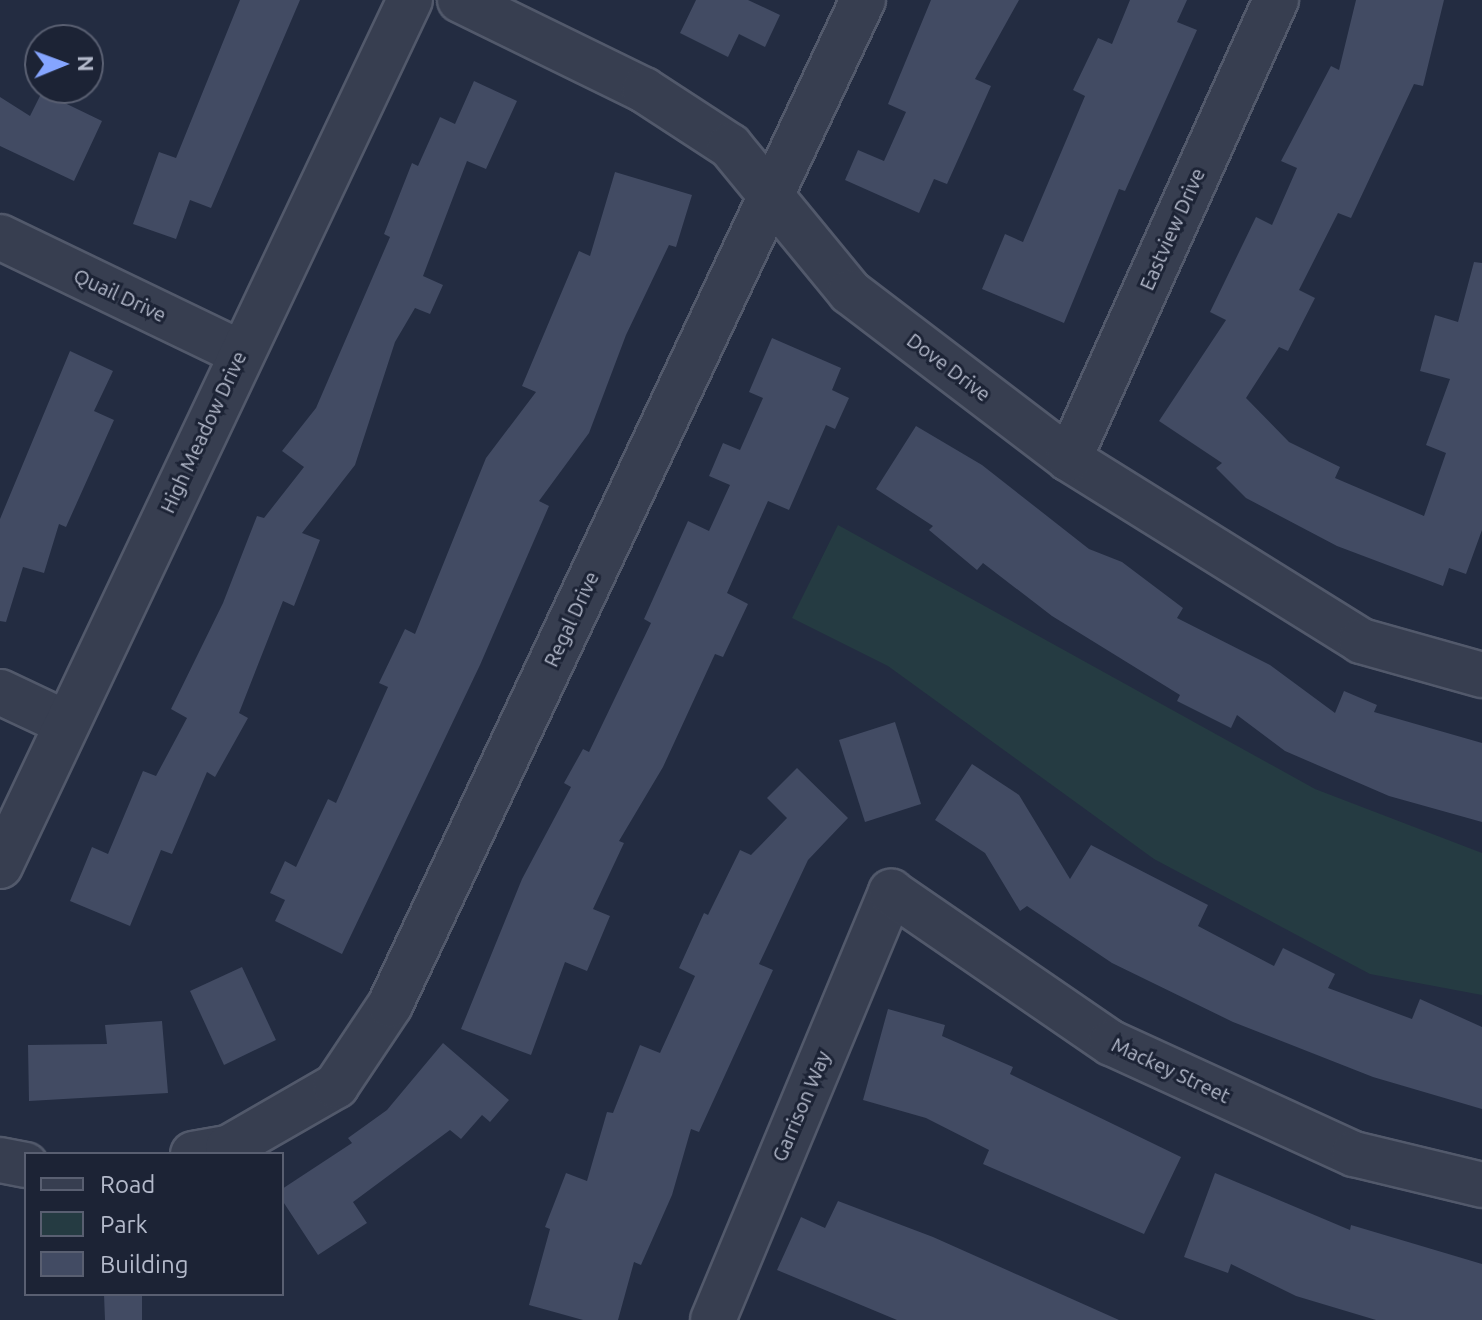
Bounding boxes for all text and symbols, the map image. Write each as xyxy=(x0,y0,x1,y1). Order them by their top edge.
north arrow xyxy=(24,24,104,104)
text: N xyxy=(74,55,99,72)
street label: Eastview Drive xyxy=(1134,164,1210,294)
street label: Quail Drive xyxy=(70,263,170,327)
street label: Dove Drive xyxy=(902,328,996,406)
street label: High Meadow Drive xyxy=(155,347,251,517)
street label: Regal Drive xyxy=(538,568,604,670)
street label: Mackey Street xyxy=(1108,1032,1234,1108)
street label: Garrison Way xyxy=(767,1047,835,1165)
legend xyxy=(24,1152,284,1296)
text: Road xyxy=(100,1171,155,1198)
text: Park xyxy=(100,1211,148,1238)
text: Building xyxy=(100,1251,188,1278)

